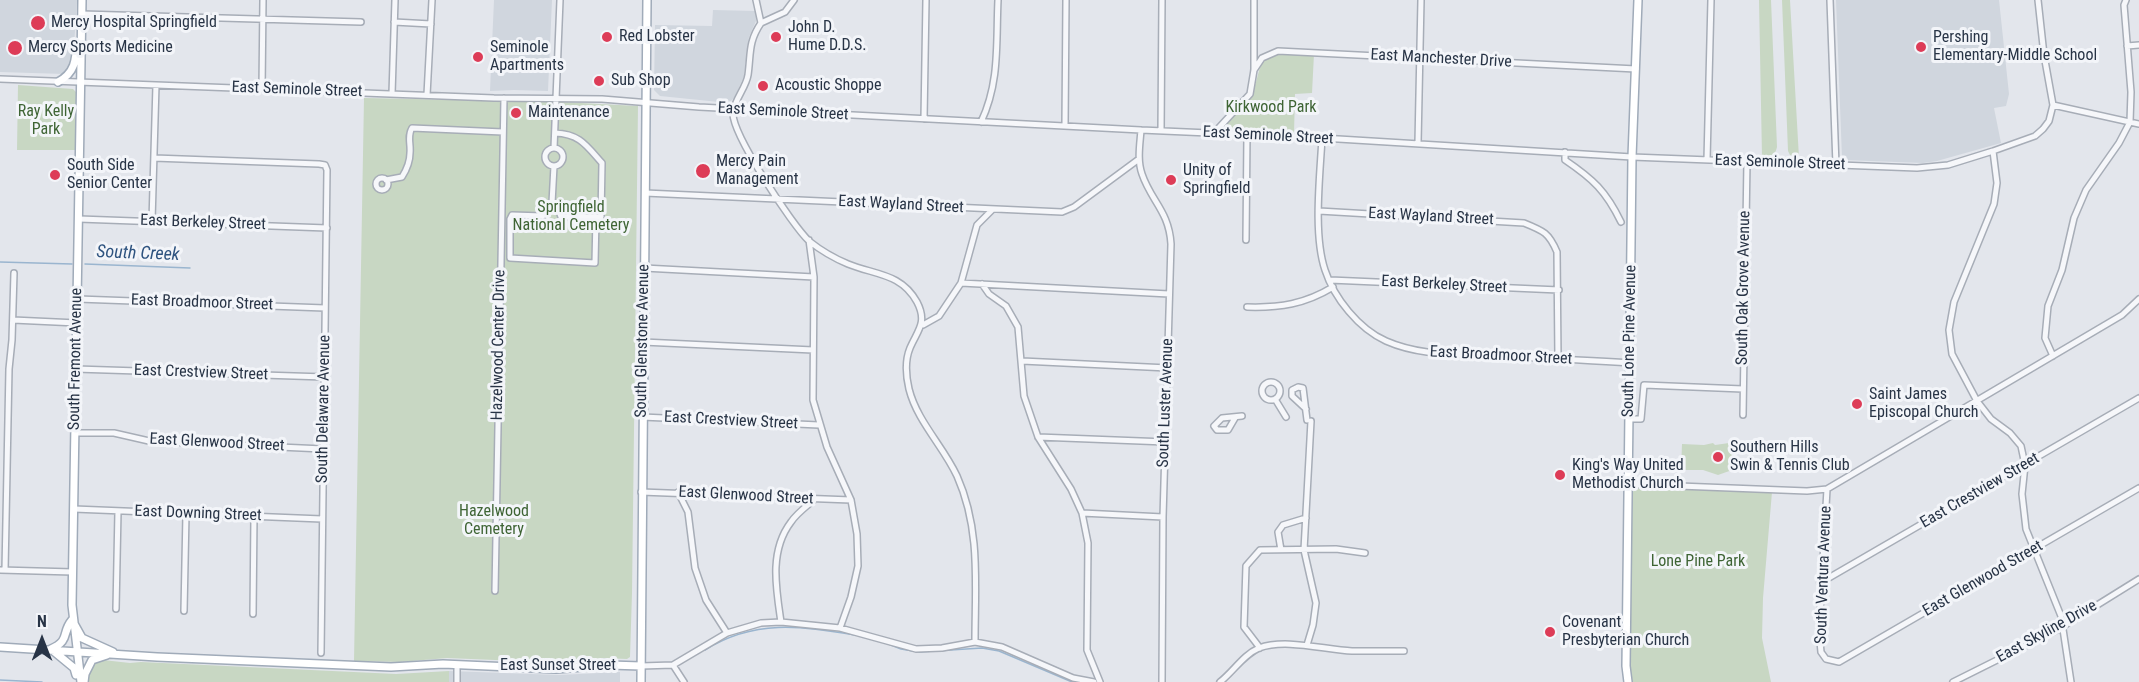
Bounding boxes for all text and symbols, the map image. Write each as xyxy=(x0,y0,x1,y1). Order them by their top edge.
place label: Mercy Hospital Springfield xyxy=(51,13,217,33)
marker: Mercy Hospital Springfield xyxy=(29,14,47,32)
place label: John D. Hume D.D.S. xyxy=(788,18,867,56)
place label: Red Lobster xyxy=(619,27,695,47)
place label: Pershing Elementary-Middle School xyxy=(1933,28,2097,66)
marker: Red Lobster xyxy=(600,30,614,44)
marker: John D. Hume D.D.S. xyxy=(769,30,783,44)
place label: Mercy Sports Medicine xyxy=(28,38,173,58)
place label: Seminole Apartments xyxy=(490,38,564,76)
marker: Mercy Sports Medicine xyxy=(6,39,24,57)
marker: Pershing Elementary-Middle School xyxy=(1914,40,1928,54)
street label: East Manchester Drive xyxy=(1370,46,1512,72)
marker: Seminole Apartments xyxy=(471,50,485,64)
place label: Sub Shop xyxy=(611,71,671,91)
marker: Sub Shop xyxy=(592,74,606,88)
place label: Acoustic Shoppe xyxy=(775,76,881,96)
street label: East Seminole Street xyxy=(231,78,363,102)
marker: Acoustic Shoppe xyxy=(756,79,770,93)
park label: Kirkwood Park xyxy=(1225,98,1317,118)
street label: East Seminole Street xyxy=(717,99,849,125)
park label: Ray Kelly Park xyxy=(18,102,74,140)
place label: Maintenance xyxy=(528,103,609,123)
marker: Maintenance xyxy=(509,106,523,120)
street label: East Seminole Street xyxy=(1202,123,1334,149)
street label: East Seminole Street xyxy=(1714,151,1846,175)
place label: Mercy Pain Management xyxy=(716,152,799,190)
place label: South Side Senior Center xyxy=(67,156,152,194)
place label: Unity of Springfield xyxy=(1183,161,1250,199)
marker: Mercy Pain Management xyxy=(694,162,712,180)
marker: South Side Senior Center xyxy=(48,168,62,182)
marker: Unity of Springfield xyxy=(1164,173,1178,187)
street label: East Wayland Street xyxy=(838,192,964,218)
park label: Springfield National Cemetery xyxy=(513,198,629,236)
street label: East Wayland Street xyxy=(1368,204,1494,230)
street label: East Berkeley Street xyxy=(140,211,266,235)
street label: South Oak Grove Avenue xyxy=(1733,211,1755,365)
water label: South Creek xyxy=(96,242,180,266)
street label: South Glenstone Avenue xyxy=(632,264,654,418)
street label: South Lone Pine Avenue xyxy=(1619,265,1641,417)
street label: Hazelwood Center Drive xyxy=(488,269,510,421)
street label: East Berkeley Street xyxy=(1381,272,1507,298)
street label: South Fremont Avenue xyxy=(65,288,87,430)
street label: East Broadmoor Street xyxy=(130,291,274,315)
street label: South Delaware Avenue xyxy=(313,335,335,483)
street label: South Luster Avenue xyxy=(1154,338,1178,468)
street label: East Broadmoor Street xyxy=(1429,343,1573,369)
street label: East Crestview Street xyxy=(134,361,268,385)
place label: Saint James Episcopal Church xyxy=(1869,385,1979,423)
marker: Saint James Episcopal Church xyxy=(1850,397,1864,411)
street label: East Crestview Street xyxy=(663,408,799,434)
street label: East Glenwood Street xyxy=(149,430,285,456)
place label: Southern Hills Swin & Tennis Club xyxy=(1730,438,1850,476)
street label: East Crestview Street xyxy=(1917,449,2043,533)
marker: Southern Hills Swin & Tennis Club xyxy=(1711,450,1725,464)
place label: King's Way United Methodist Church xyxy=(1572,456,1684,494)
marker: King's Way United Methodist Church xyxy=(1553,468,1567,482)
street label: East Glenwood Street xyxy=(678,483,814,509)
street label: East Downing Street xyxy=(134,502,262,526)
park label: Hazelwood Cemetery xyxy=(459,502,529,540)
street label: South Ventura Avenue xyxy=(1812,505,1836,645)
street label: East Glenwood Street xyxy=(1920,537,2046,621)
park label: Lone Pine Park xyxy=(1651,552,1745,572)
street label: East Skyline Drive xyxy=(1994,597,2100,667)
north arrow xyxy=(12,610,72,670)
text: N xyxy=(37,612,47,631)
place label: Covenant Presbyterian Church xyxy=(1562,613,1689,651)
marker: Covenant Presbyterian Church xyxy=(1543,625,1557,639)
street label: East Sunset Street xyxy=(500,656,616,676)

